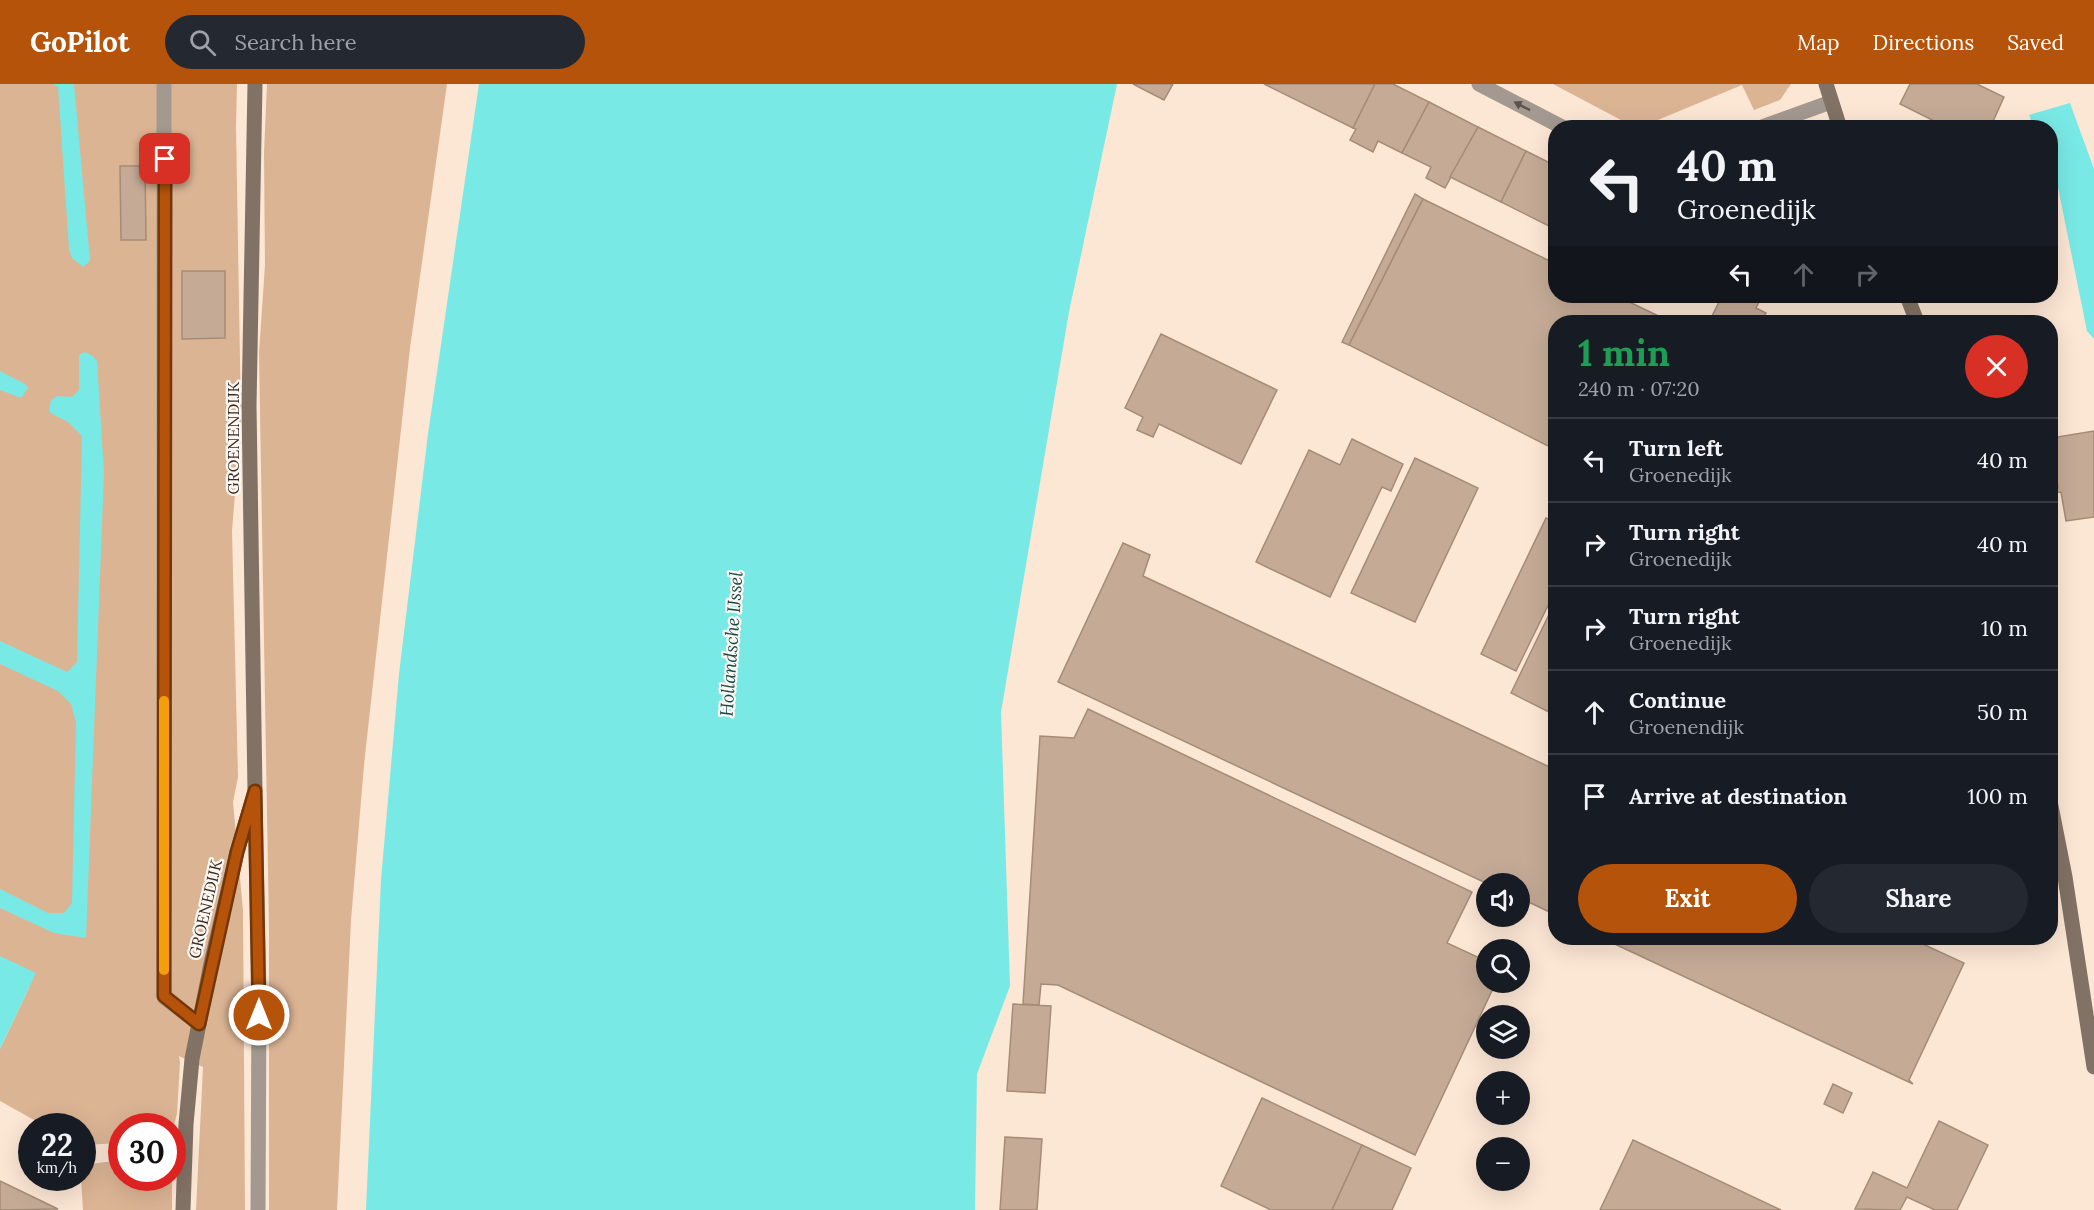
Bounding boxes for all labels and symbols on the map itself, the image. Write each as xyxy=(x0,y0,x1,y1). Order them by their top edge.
one-way arrow xyxy=(1513,101,1530,111)
pin xyxy=(139,133,190,184)
street label: GROENENDIJK xyxy=(223,381,243,495)
water label: Hollandsche IJssel xyxy=(714,571,748,717)
street label: GROENEDIJK xyxy=(184,858,226,960)
position arrow xyxy=(227,983,291,1047)
speed limit sign: 30 xyxy=(108,1113,186,1191)

